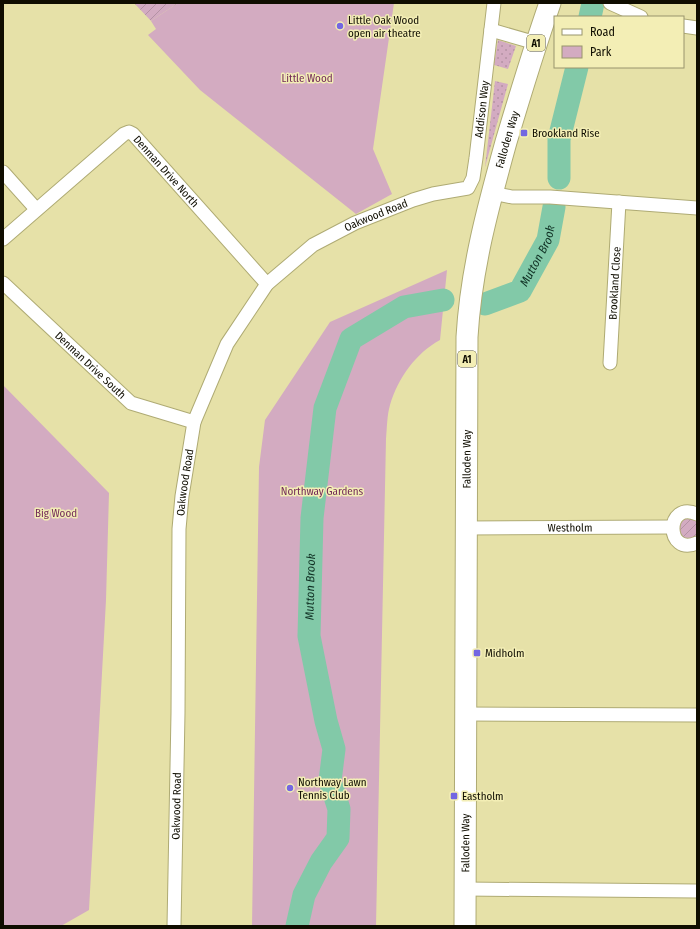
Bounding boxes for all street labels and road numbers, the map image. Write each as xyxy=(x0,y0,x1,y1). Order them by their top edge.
road number: A1 xyxy=(527,35,545,51)
street label: Addison Way xyxy=(472,80,492,138)
street label: Falloden Way xyxy=(493,109,522,170)
street label: Denman Drive North xyxy=(131,133,201,210)
street label: Oakwood Road xyxy=(342,197,410,234)
street label: Brookland Close xyxy=(606,246,623,320)
street label: Denman Drive South xyxy=(52,329,128,402)
road number: A1 xyxy=(458,351,476,367)
street label: Falloden Way xyxy=(460,429,474,488)
street label: Oakwood Road xyxy=(174,448,197,516)
street label: Westholm xyxy=(548,521,592,535)
street label: Oakwood Road xyxy=(170,772,184,840)
street label: Falloden Way xyxy=(459,813,472,872)

